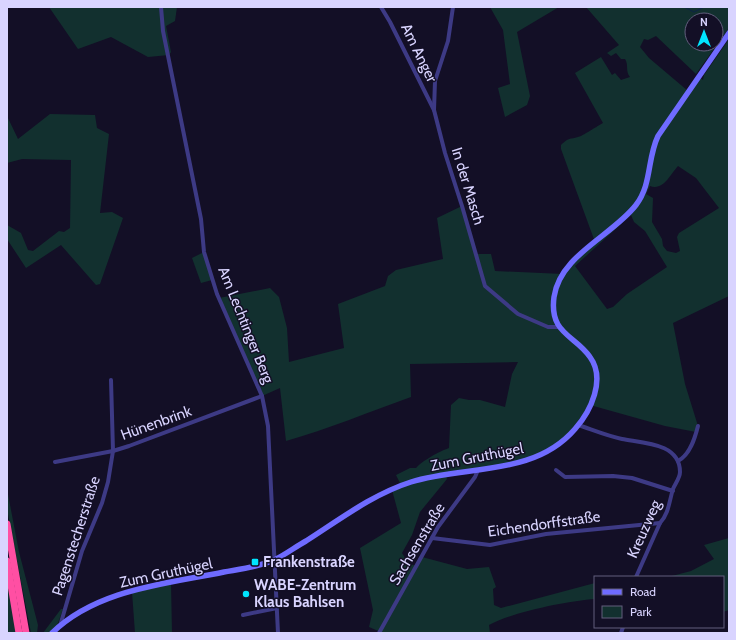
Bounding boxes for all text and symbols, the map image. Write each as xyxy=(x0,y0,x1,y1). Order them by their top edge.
north arrow xyxy=(684,12,724,52)
text: N xyxy=(700,15,708,29)
street label: Am Anger xyxy=(397,21,441,86)
street label: In der Masch xyxy=(448,145,488,227)
street label: Am Lechtinger Berg xyxy=(214,264,278,386)
street label: Hünenbrink xyxy=(118,402,194,444)
street label: Zum Gruthügel xyxy=(429,439,526,475)
street label: Pagenstecherstraße xyxy=(48,474,104,598)
street label: Kreuzweg xyxy=(623,497,665,561)
street label: Sachsenstraße xyxy=(385,499,449,588)
street label: Eichendorffstraße xyxy=(487,507,602,541)
place label: Frankenstraße xyxy=(263,553,355,571)
street label: Zum Gruthügel xyxy=(118,554,215,592)
marker: Frankenstraße xyxy=(250,557,260,567)
place label: WABE-Zentrum Klaus Bahlsen xyxy=(254,576,356,611)
legend xyxy=(594,576,724,628)
text: Road xyxy=(630,584,656,599)
marker: WABE-Zentrum Klaus Bahlsen xyxy=(241,589,251,599)
text: Park xyxy=(630,604,652,619)

